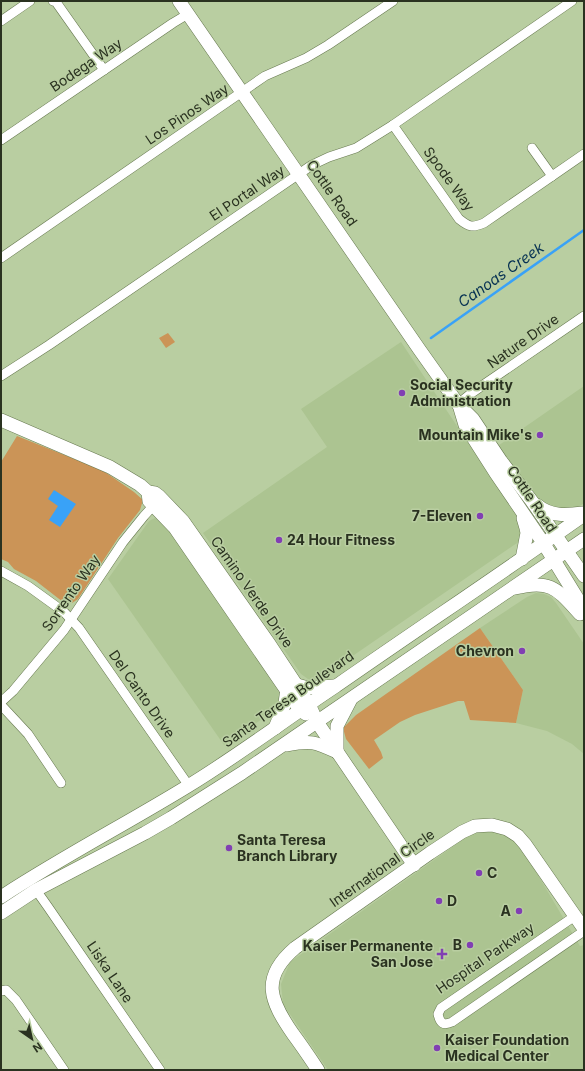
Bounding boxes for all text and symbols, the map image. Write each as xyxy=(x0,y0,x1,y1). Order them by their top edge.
street label: Bodega Way xyxy=(46,34,125,95)
street label: Los Pinos Way xyxy=(142,79,232,148)
street label: Spode Way xyxy=(420,143,478,214)
street label: Cottle Road xyxy=(303,156,361,229)
street label: El Portal Way xyxy=(206,161,288,224)
water label: Canoas Creek xyxy=(454,237,548,311)
street label: Nature Drive xyxy=(484,310,562,371)
place label: Social Security Administration xyxy=(410,376,514,409)
marker: Social Security Administration xyxy=(397,388,407,398)
place label: Mountain Mike's xyxy=(419,426,532,443)
marker: Mountain Mike's xyxy=(535,430,545,440)
street label: Cottle Road xyxy=(504,462,561,535)
place label: 7-Eleven xyxy=(412,507,472,524)
marker: 7-Eleven xyxy=(475,511,485,521)
place label: 24 Hour Fitness xyxy=(287,531,395,548)
street label: Camino Verde Drive xyxy=(208,533,297,651)
marker: 24 Hour Fitness xyxy=(274,535,284,545)
street label: Sorrento Way xyxy=(38,551,103,634)
place label: Chevron xyxy=(456,642,514,659)
street label: Del Canto Drive xyxy=(106,646,179,741)
marker: Chevron xyxy=(517,646,527,656)
street label: Santa Teresa Boulevard xyxy=(219,647,357,750)
street label: International Circle xyxy=(326,825,437,910)
place label: Santa Teresa Branch Library xyxy=(237,831,338,864)
marker: Santa Teresa Branch Library xyxy=(224,843,234,853)
place label: C xyxy=(487,864,497,881)
marker: C xyxy=(474,868,484,878)
place label: D xyxy=(447,892,457,909)
marker: D xyxy=(434,896,444,906)
place label: A xyxy=(501,902,512,919)
marker: A xyxy=(514,906,524,916)
street label: Hospital Parkway xyxy=(432,918,537,997)
place label: B xyxy=(453,936,462,953)
place label: Kaiser Permanente San Jose xyxy=(303,937,433,970)
street label: Liska Lane xyxy=(84,938,137,1006)
marker: B xyxy=(465,940,475,950)
marker: Kaiser Permanente San Jose xyxy=(436,948,448,960)
north arrow xyxy=(12,1019,52,1059)
place label: Kaiser Foundation Medical Center xyxy=(445,1031,569,1064)
text: N xyxy=(30,1039,45,1055)
marker: Kaiser Foundation Medical Center xyxy=(432,1043,442,1053)

